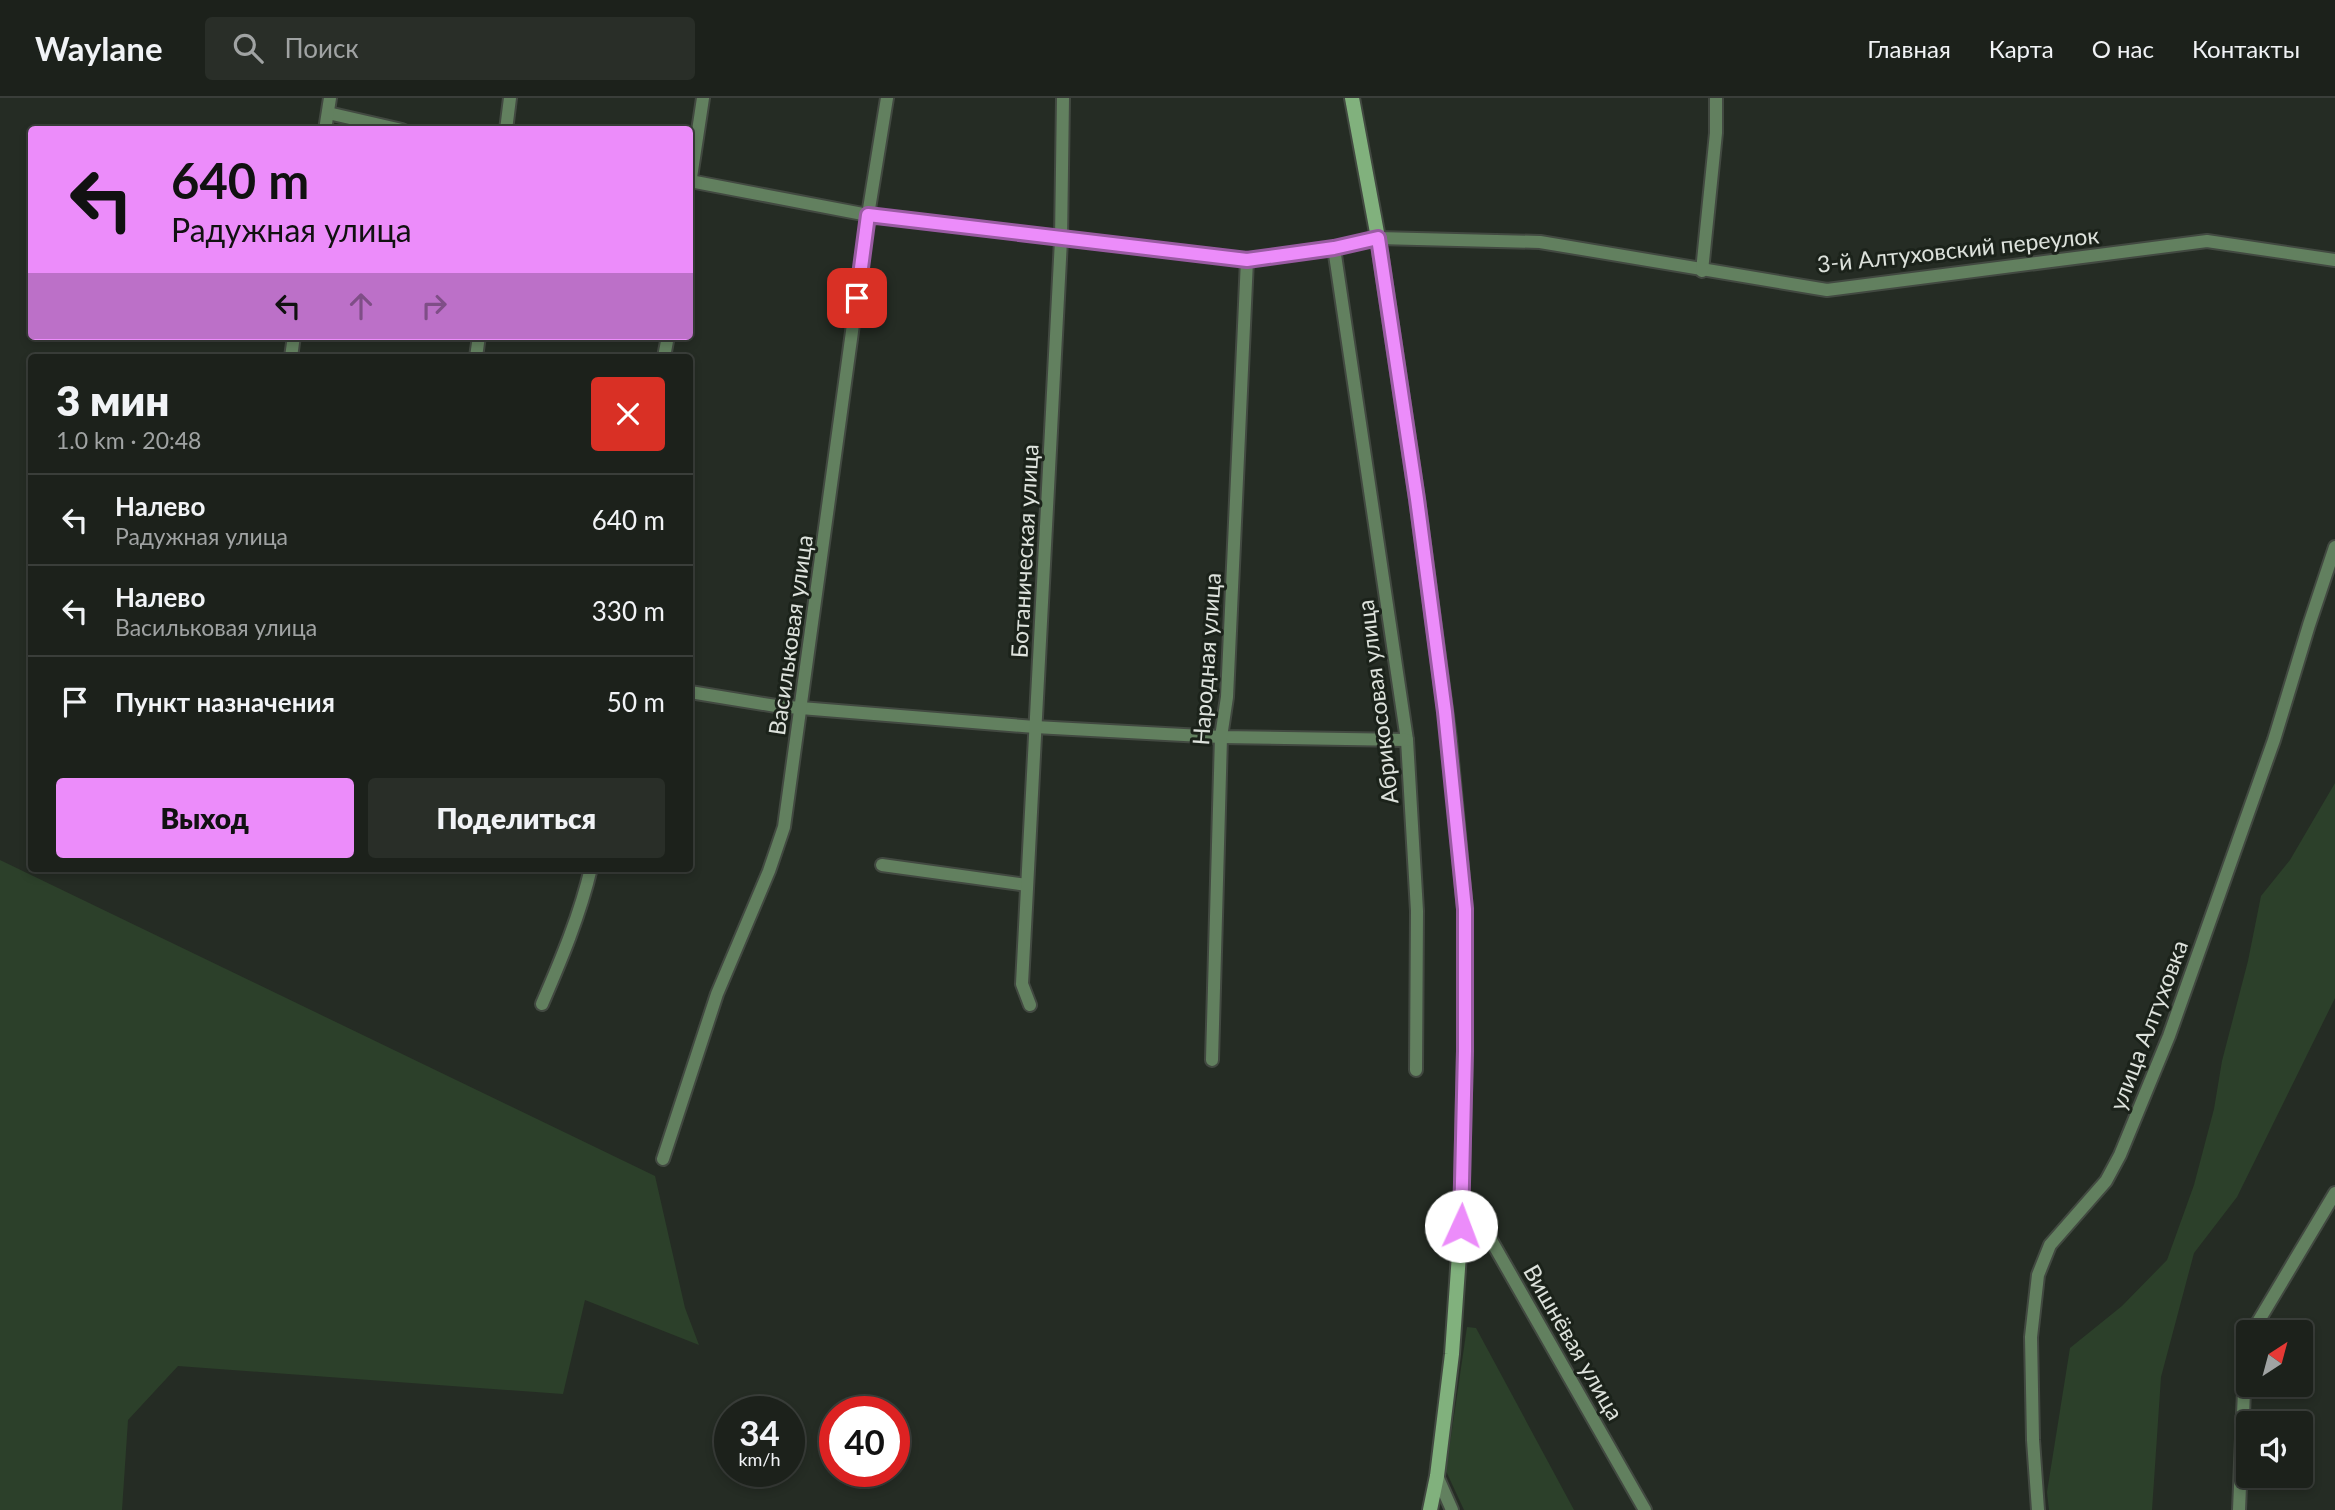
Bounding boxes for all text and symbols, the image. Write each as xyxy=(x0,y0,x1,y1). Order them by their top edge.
search box xyxy=(205,17,695,80)
text: Waylane xyxy=(35,28,163,68)
icon: search xyxy=(229,29,267,67)
text: Поиск xyxy=(285,32,359,64)
text: Главная xyxy=(1867,34,1951,63)
text: Карта xyxy=(1989,34,2054,63)
text: О нас xyxy=(2092,34,2154,63)
text: Контакты xyxy=(2192,34,2300,63)
text: 640 m xyxy=(171,151,309,209)
icon: left xyxy=(56,154,147,245)
text: Радужная улица xyxy=(171,210,412,249)
street label: 3-й Алтуховский переулок xyxy=(1816,220,2100,278)
pin xyxy=(827,268,887,328)
icon: arrive xyxy=(838,279,876,317)
icon: left xyxy=(269,287,307,325)
icon: ahead xyxy=(342,287,380,325)
icon: right xyxy=(415,287,453,325)
text: 3 мин xyxy=(56,375,170,425)
button: close xyxy=(591,377,665,451)
text: 1.0 km · 20:48 xyxy=(56,426,201,454)
street label: Ботаническая улица xyxy=(1004,443,1044,659)
text: Налево xyxy=(115,490,205,522)
icon: left xyxy=(56,501,94,539)
text: 640 m xyxy=(592,504,665,536)
text: Радужная улица xyxy=(115,522,288,550)
street label: Васильковая улица xyxy=(762,533,818,737)
street label: Народная улица xyxy=(1186,572,1226,746)
text: Налево xyxy=(115,581,205,613)
icon: left xyxy=(56,592,94,630)
text: 330 m xyxy=(592,595,665,627)
street label: Абрикосовая улица xyxy=(1351,598,1403,806)
text: Васильковая улица xyxy=(115,613,317,641)
icon: arrive xyxy=(56,683,94,721)
text: Пункт назначения xyxy=(115,686,335,718)
text: 50 m xyxy=(607,686,665,718)
button: Выход xyxy=(56,778,354,858)
button: Поделиться xyxy=(368,778,665,858)
street label: улица Алтуховка xyxy=(2103,936,2193,1114)
position arrow xyxy=(1424,1189,1498,1263)
street label: Вишнёвая улица xyxy=(1518,1259,1630,1425)
north arrow xyxy=(2236,1320,2314,1396)
map controls xyxy=(2236,1320,2313,1488)
speed limit sign: 40 xyxy=(819,1396,910,1487)
text: 34 xyxy=(739,1411,780,1453)
button: sound xyxy=(2236,1411,2313,1488)
text: km/h xyxy=(738,1448,781,1470)

